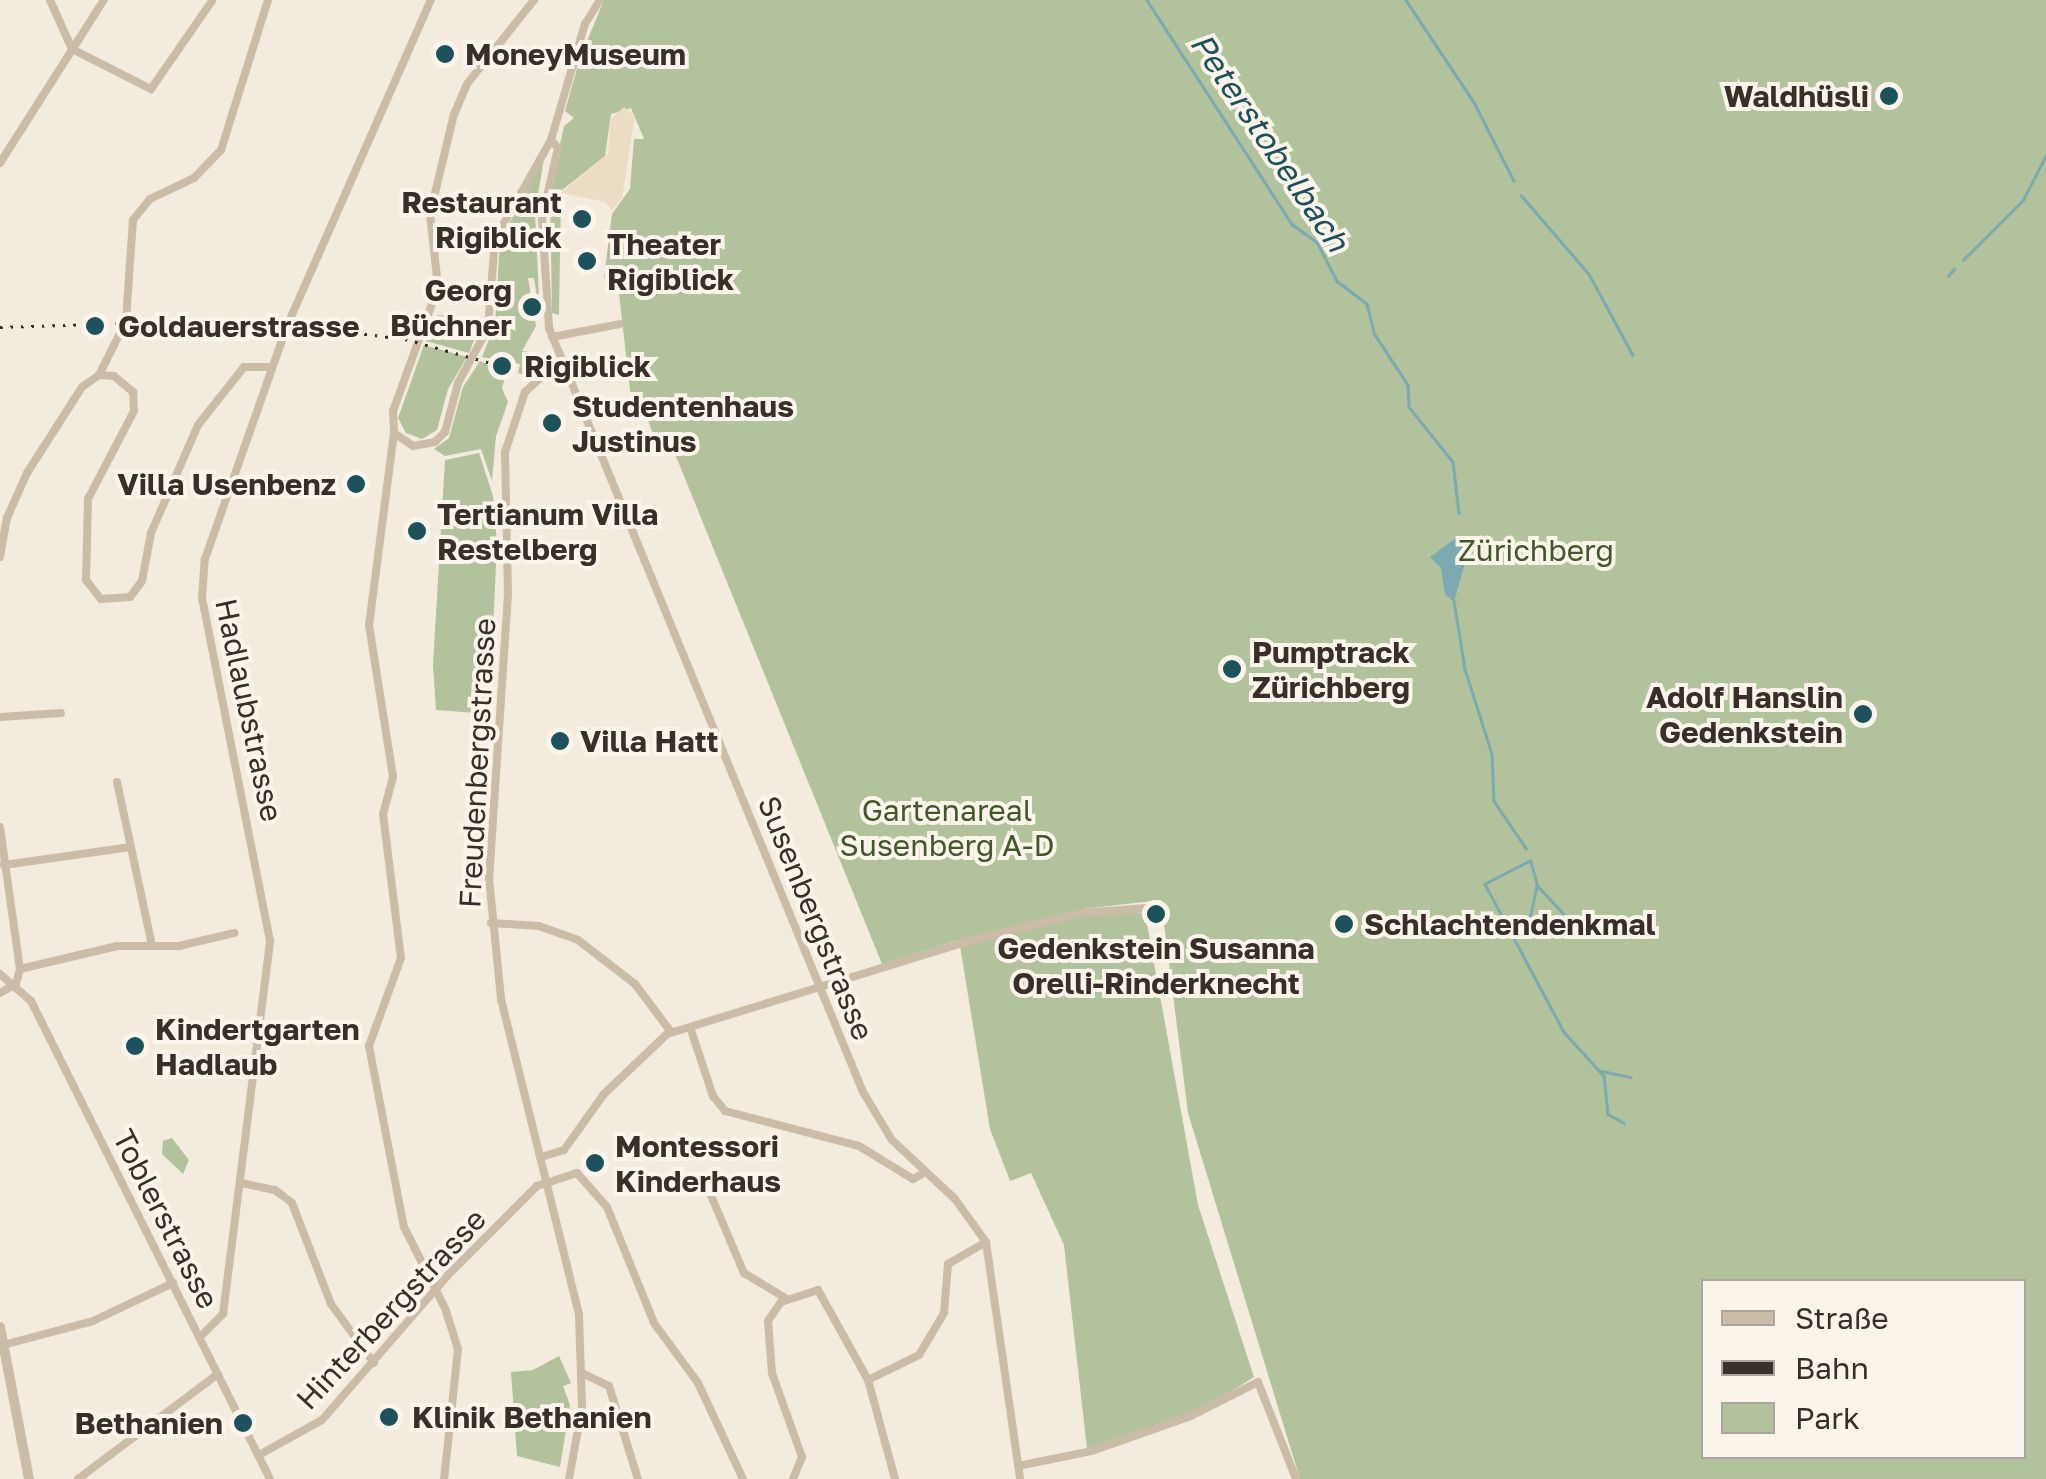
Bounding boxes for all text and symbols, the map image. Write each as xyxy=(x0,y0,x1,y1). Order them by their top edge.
water label: Peterstobelbach xyxy=(1183,25,1357,259)
place label: MoneyMuseum xyxy=(465,36,686,72)
marker: MoneyMuseum xyxy=(434,43,456,65)
place label: Waldhüsli xyxy=(1724,78,1869,114)
marker: Waldhüsli xyxy=(1878,85,1900,107)
place label: Restaurant Rigiblick xyxy=(401,184,562,254)
marker: Restaurant Rigiblick xyxy=(571,208,593,230)
place label: Theater Rigiblick xyxy=(607,226,734,296)
marker: Theater Rigiblick xyxy=(576,250,598,272)
place label: Georg Büchner xyxy=(390,272,512,342)
marker: Georg Büchner xyxy=(521,296,543,318)
place label: Goldauerstrasse xyxy=(118,308,360,344)
marker: Goldauerstrasse xyxy=(82,313,108,339)
place label: Rigiblick xyxy=(524,348,651,384)
marker: Rigiblick xyxy=(489,353,515,379)
place label: Studentenhaus Justinus xyxy=(572,388,794,458)
marker: Studentenhaus Justinus xyxy=(541,412,563,434)
place label: Villa Usenbenz xyxy=(117,466,336,502)
marker: Villa Usenbenz xyxy=(345,473,367,495)
place label: Tertianum Villa Restelberg xyxy=(437,496,658,566)
marker: Tertianum Villa Restelberg xyxy=(406,520,428,542)
park label: Zürichberg xyxy=(1458,532,1614,568)
street label: Hadlaubstrasse xyxy=(208,595,290,825)
street label: Freudenbergstrasse xyxy=(451,617,503,909)
place label: Pumptrack Zürichberg xyxy=(1252,634,1410,704)
marker: Pumptrack Zürichberg xyxy=(1221,658,1243,680)
place label: Adolf Hanslin Gedenkstein xyxy=(1646,679,1843,750)
marker: Adolf Hanslin Gedenkstein xyxy=(1852,703,1874,725)
place label: Villa Hatt xyxy=(580,723,718,759)
marker: Villa Hatt xyxy=(549,730,571,752)
street label: Susenbergstrasse xyxy=(751,791,881,1045)
park label: Gartenareal Susenberg A-D xyxy=(840,792,1054,862)
marker: Gedenkstein Susanna Orelli-Rinderknecht xyxy=(1145,903,1167,925)
place label: Schlachtendenkmal xyxy=(1364,906,1656,942)
marker: Schlachtendenkmal xyxy=(1333,913,1355,935)
place label: Gedenkstein Susanna Orelli-Rinderknecht xyxy=(997,930,1315,1000)
place label: Kindertgarten Hadlaub xyxy=(155,1011,360,1082)
marker: Kindertgarten Hadlaub xyxy=(124,1035,146,1057)
street label: Toblerstrasse xyxy=(105,1123,227,1315)
place label: Montessori Kinderhaus xyxy=(615,1128,781,1198)
marker: Montessori Kinderhaus xyxy=(584,1152,606,1174)
street label: Hinterbergstrasse xyxy=(289,1201,493,1417)
legend xyxy=(1701,1279,2026,1459)
text: Straße xyxy=(1795,1300,1889,1336)
text: Bahn xyxy=(1795,1350,1869,1386)
place label: Klinik Bethanien xyxy=(412,1399,652,1435)
text: Park xyxy=(1795,1400,1860,1436)
marker: Klinik Bethanien xyxy=(376,1404,402,1430)
place label: Bethanien xyxy=(75,1405,223,1441)
marker: Bethanien xyxy=(232,1412,254,1434)

